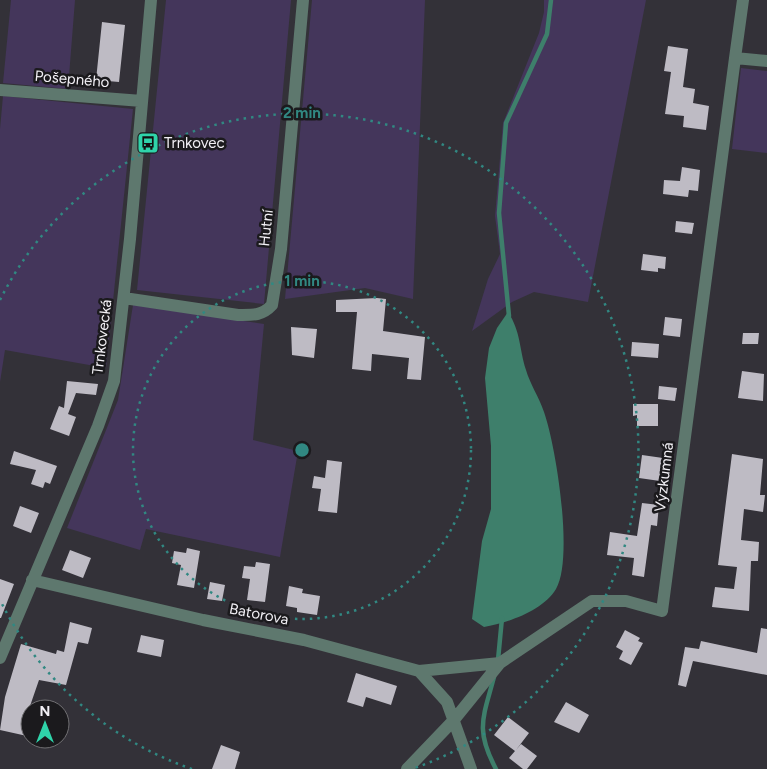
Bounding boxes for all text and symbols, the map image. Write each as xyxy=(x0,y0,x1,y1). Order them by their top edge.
street label: Pošepného xyxy=(34,67,110,91)
text: 2 min xyxy=(283,104,321,122)
bus stop icon: Trnkovec xyxy=(136,131,160,155)
place label: Trnkovec xyxy=(164,134,225,152)
street label: Hutní xyxy=(255,207,277,247)
text: 1 min xyxy=(284,272,320,290)
street label: Trnkovecká xyxy=(88,299,116,375)
centre of rings xyxy=(293,441,311,459)
street label: Výzkumná xyxy=(651,441,677,513)
street label: Batorova xyxy=(228,599,290,629)
north arrow xyxy=(20,699,70,749)
text: N xyxy=(40,703,50,720)

